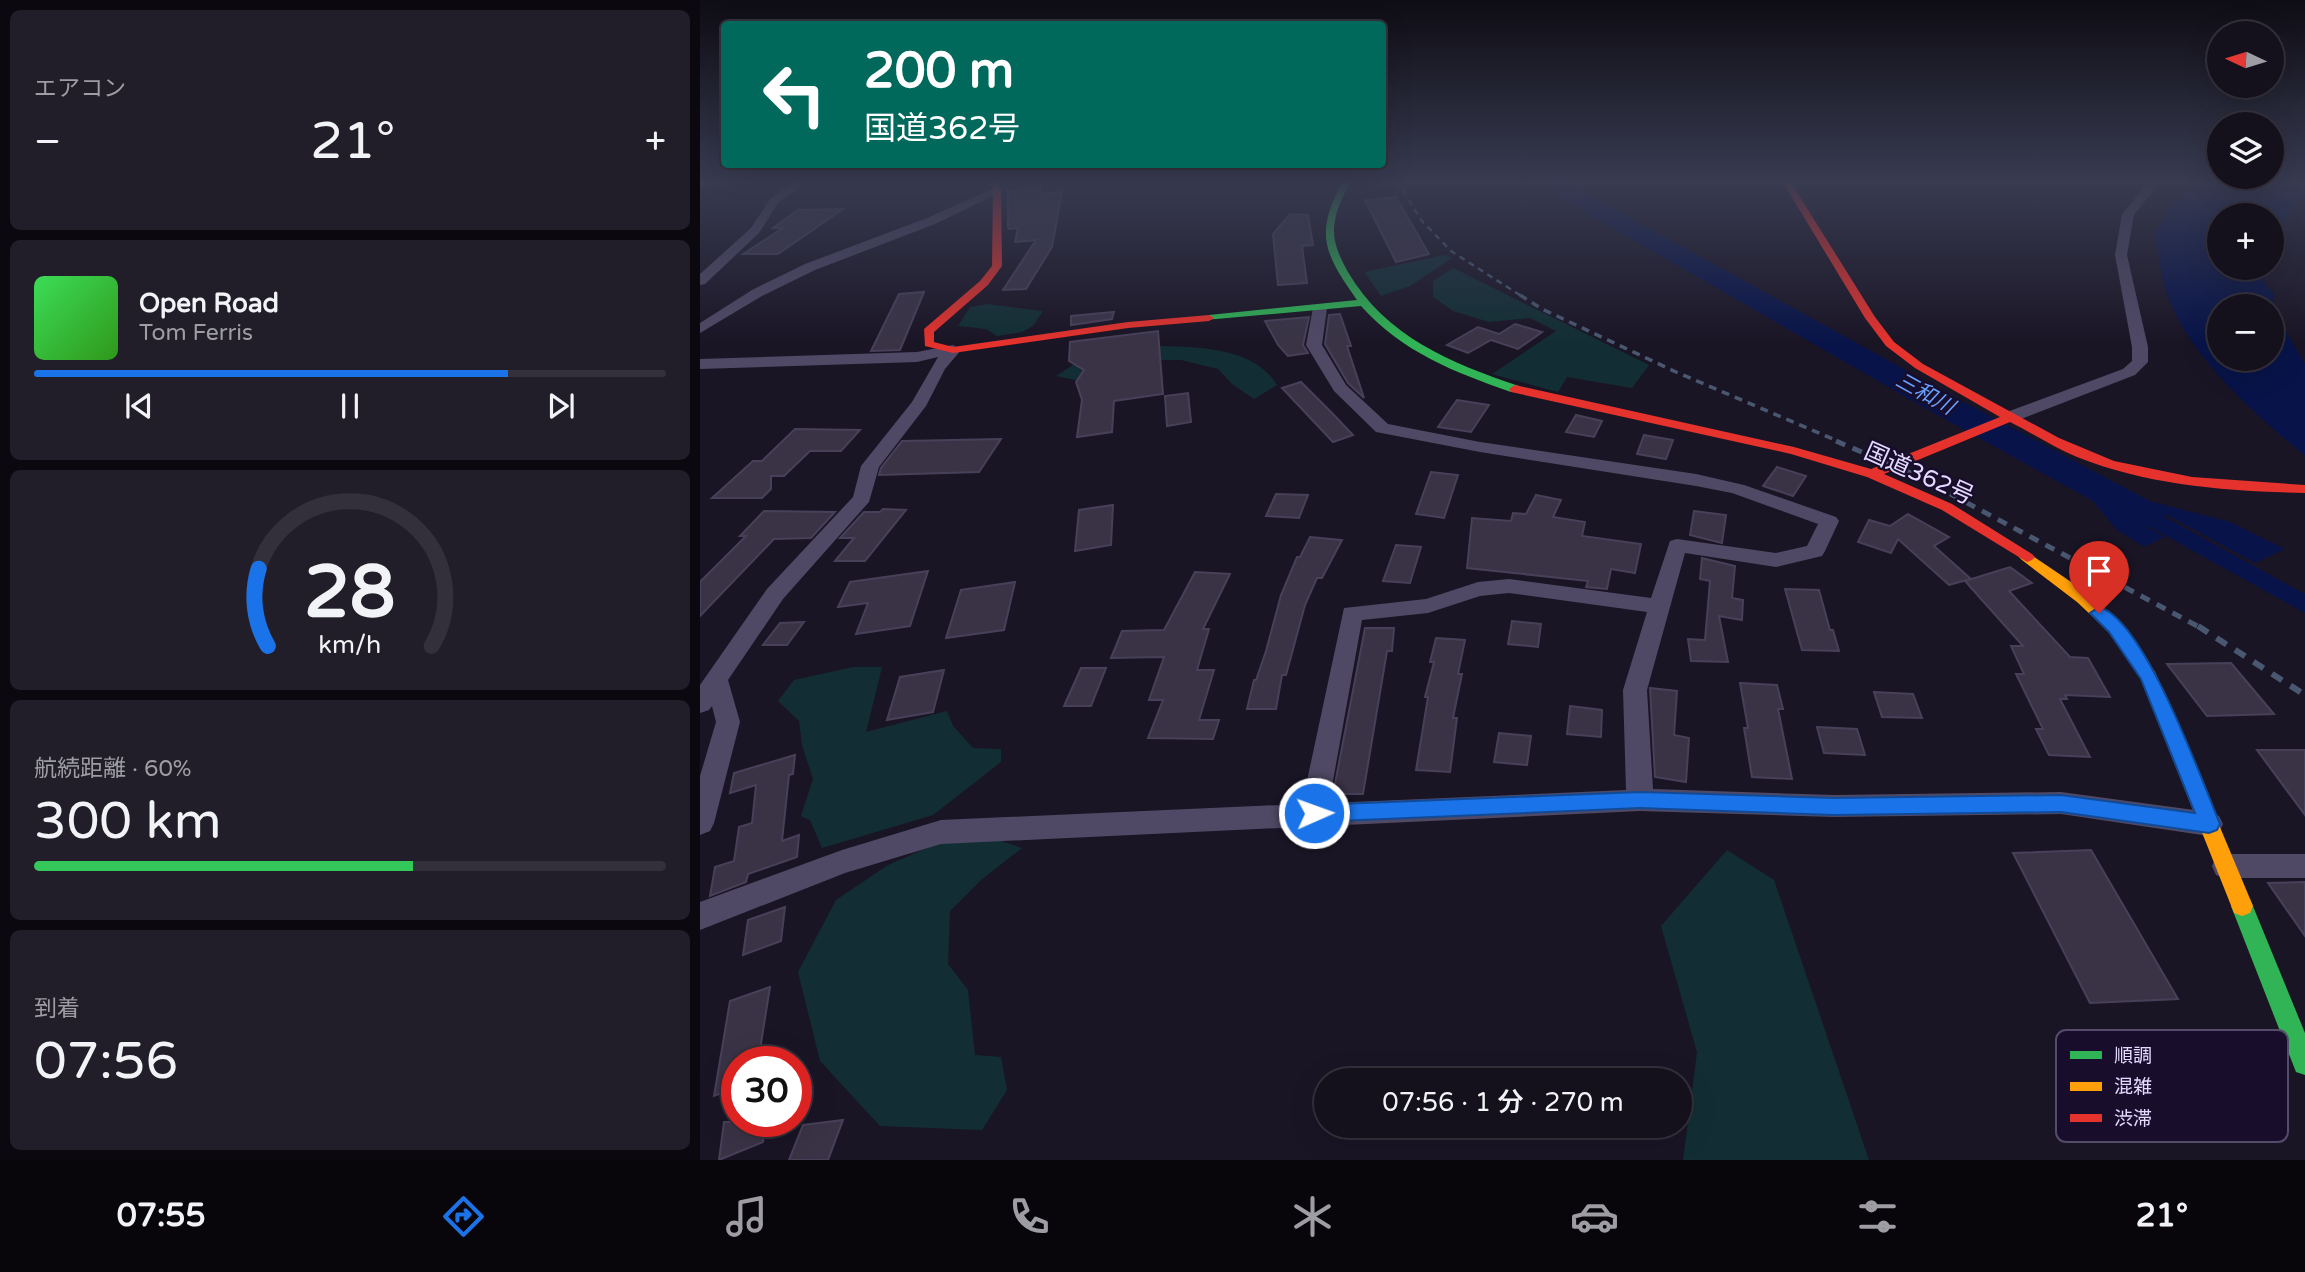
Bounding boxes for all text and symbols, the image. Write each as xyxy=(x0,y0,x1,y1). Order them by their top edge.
north arrow xyxy=(2207,21,2284,98)
map controls xyxy=(2207,21,2284,371)
text: 200 m xyxy=(864,42,1014,101)
icon: left xyxy=(749,49,840,140)
text: エアコン xyxy=(34,75,126,103)
text: 21° xyxy=(310,110,395,173)
text: 国道362号 xyxy=(864,110,1020,148)
button: layers xyxy=(2207,112,2284,189)
text: − xyxy=(34,119,61,165)
text: + xyxy=(645,119,666,165)
button: + xyxy=(2207,203,2284,280)
text: Open Road xyxy=(139,288,279,319)
button: − xyxy=(2207,294,2284,371)
text: Tom Ferris xyxy=(139,319,253,347)
water label: 三和川 xyxy=(1891,368,1960,421)
icon: previous xyxy=(120,387,158,425)
icon: pause xyxy=(331,387,369,425)
icon: next xyxy=(542,387,580,425)
street label: 国道362号 xyxy=(1860,437,1978,511)
pin xyxy=(2069,541,2129,613)
text: 28 xyxy=(304,549,396,637)
icon: arrive xyxy=(2080,552,2118,590)
text: km/h xyxy=(319,630,381,660)
text: 航続距離 · 60% xyxy=(34,755,192,783)
position arrow xyxy=(1277,776,1351,850)
text: 300 km xyxy=(34,790,222,853)
text: 到着 xyxy=(34,995,80,1023)
text: 07:56 xyxy=(34,1030,178,1093)
legend xyxy=(2056,1030,2288,1142)
text: 順調 xyxy=(2114,1045,2152,1067)
speed limit sign: 30 xyxy=(721,1046,812,1137)
text: 混雑 xyxy=(2114,1076,2152,1098)
text: 07:56 · 1 分 · 270 m xyxy=(1382,1087,1624,1118)
text: 渋滞 xyxy=(2114,1108,2152,1130)
icon: directions xyxy=(439,1192,488,1241)
icon: music xyxy=(722,1192,771,1241)
icon: phone xyxy=(1005,1192,1054,1241)
icon: climate xyxy=(1288,1192,1337,1241)
icon: car xyxy=(1570,1192,1619,1241)
icon: filters xyxy=(1853,1192,1902,1241)
text: 07:55 xyxy=(117,1197,206,1235)
text: 21° xyxy=(2136,1197,2188,1235)

